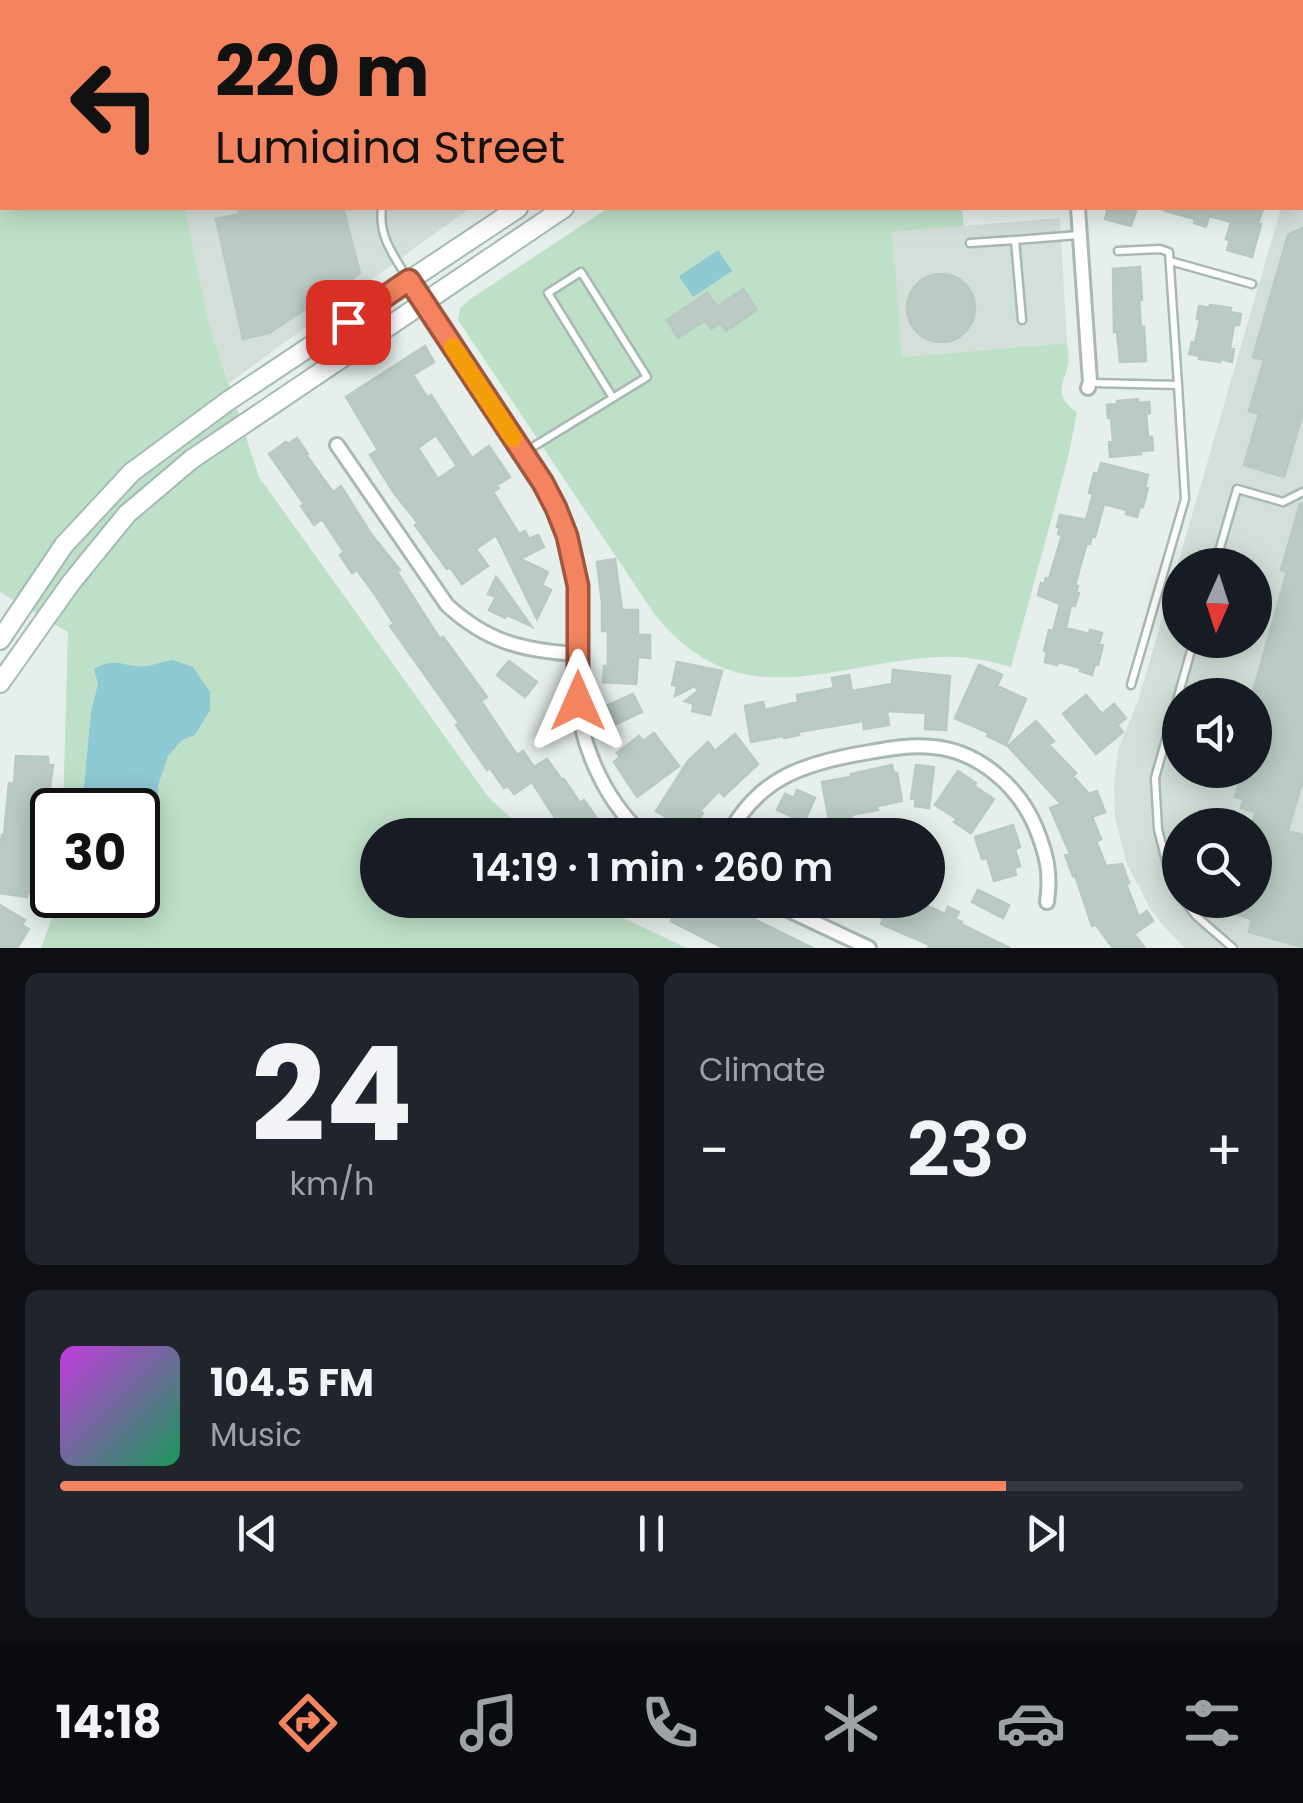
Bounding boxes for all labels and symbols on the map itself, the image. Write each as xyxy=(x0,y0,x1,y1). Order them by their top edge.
pin xyxy=(306,280,391,365)
north arrow xyxy=(1162,548,1272,658)
position arrow xyxy=(526,649,630,753)
speed limit sign: 30 xyxy=(30,788,160,918)

